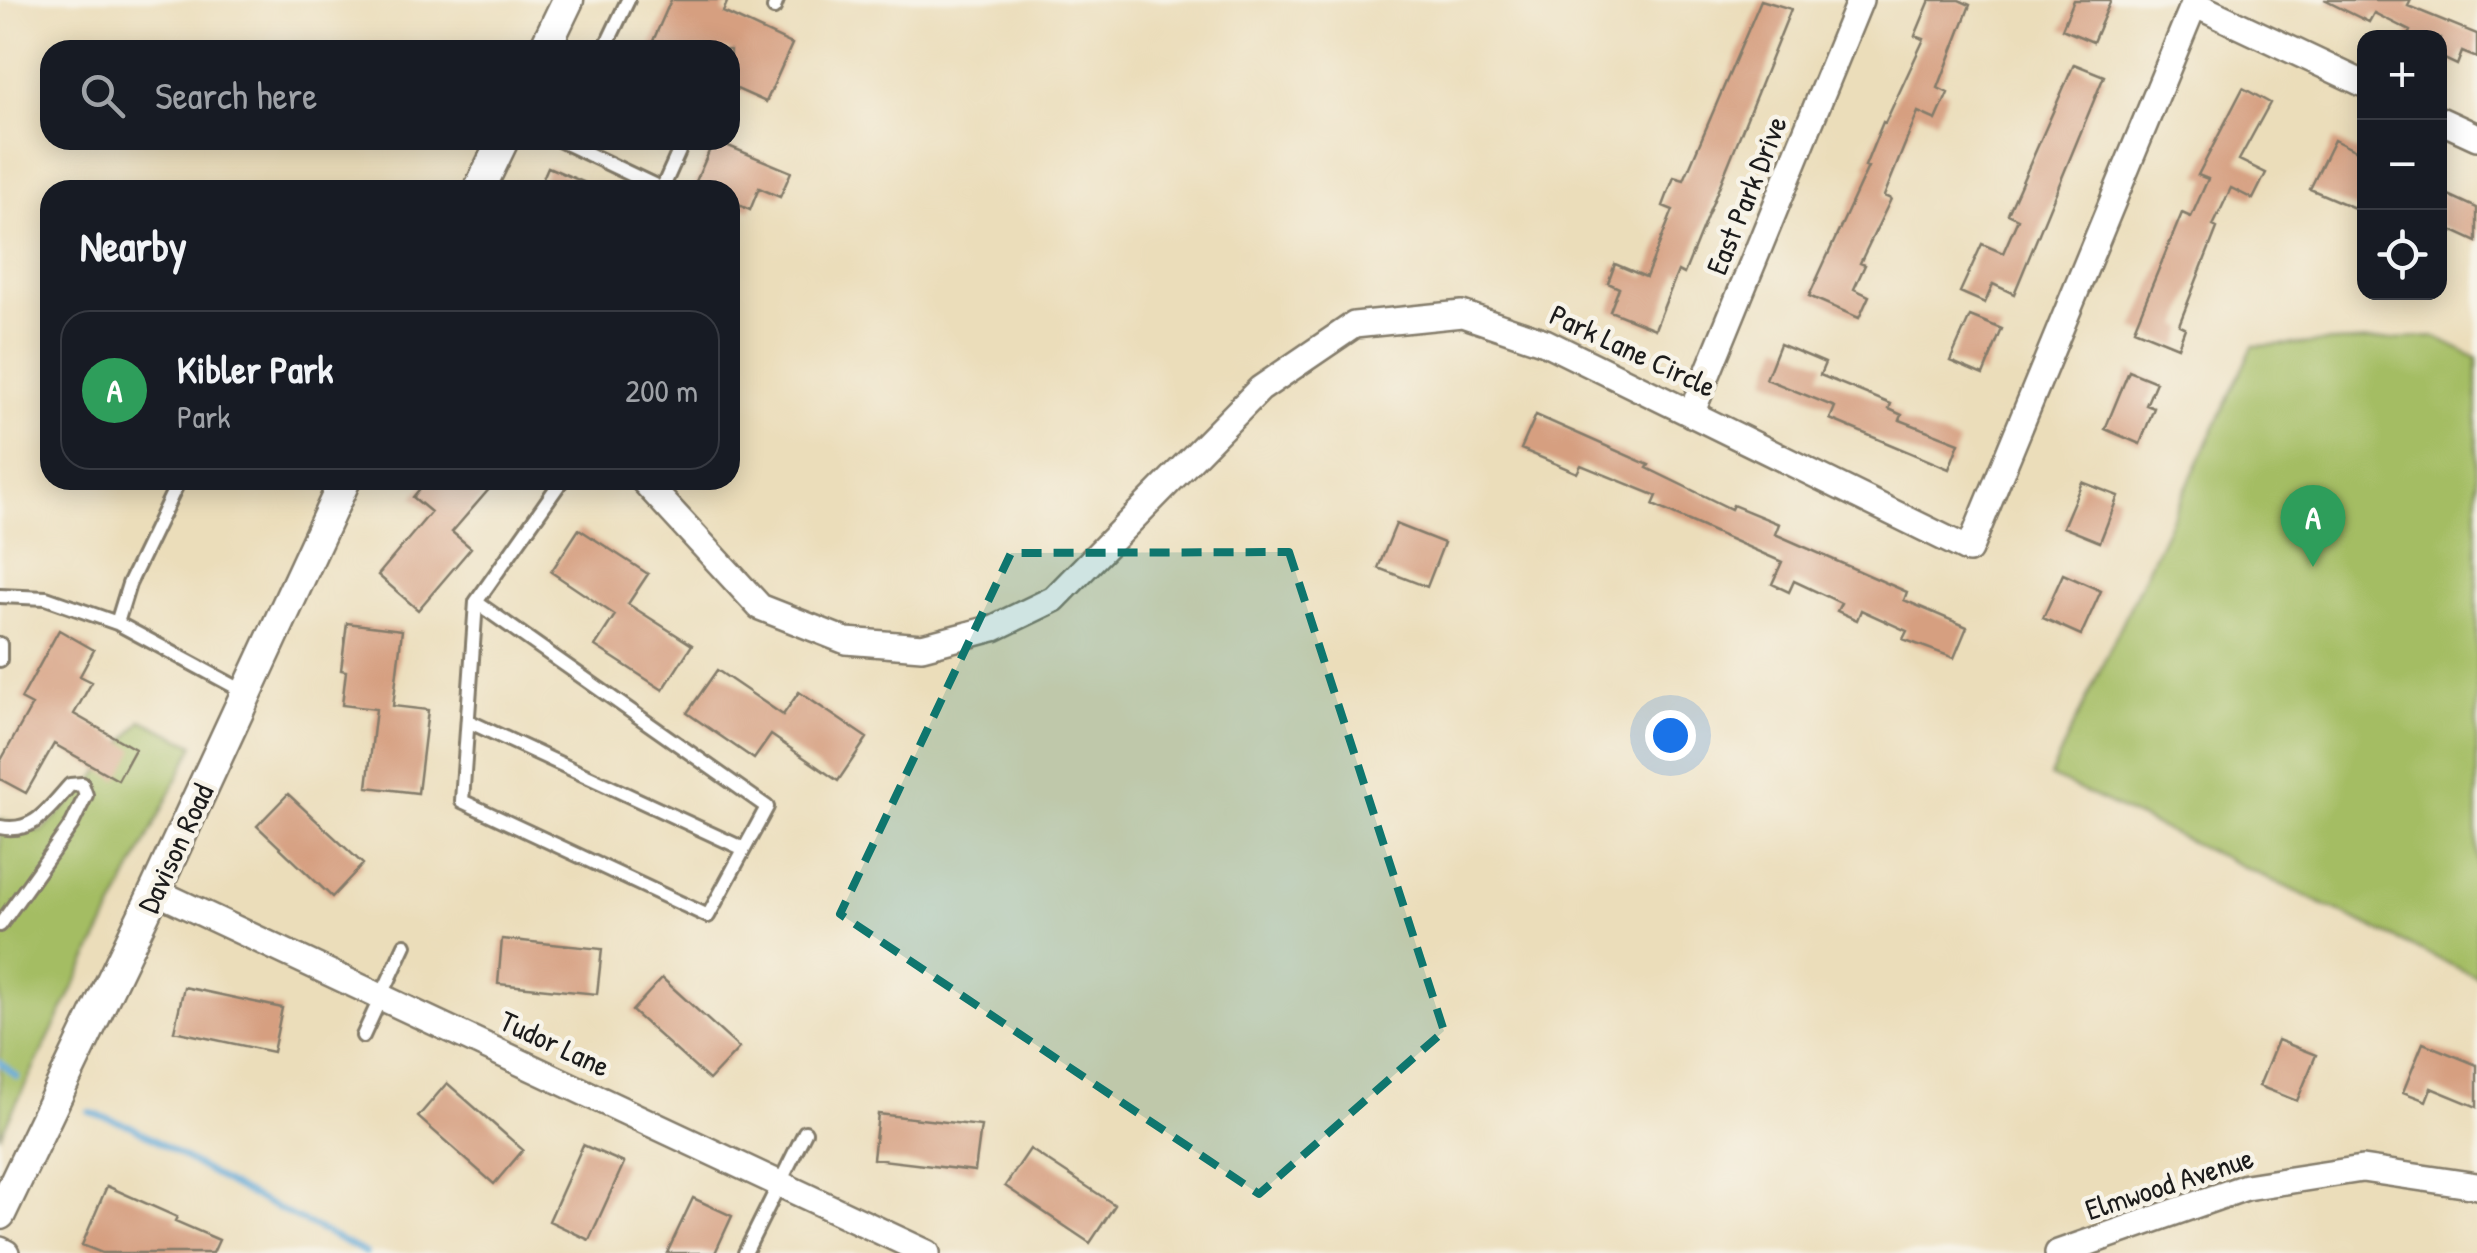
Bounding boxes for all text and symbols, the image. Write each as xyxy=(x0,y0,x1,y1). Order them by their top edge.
map controls xyxy=(2357,30,2447,300)
button: + xyxy=(2357,30,2447,120)
search box xyxy=(40,40,740,150)
icon: search xyxy=(75,68,130,123)
text: Search here xyxy=(155,69,317,121)
street label: East Park Drive xyxy=(1696,110,1796,280)
button: − xyxy=(2357,120,2447,210)
button: locate xyxy=(2357,210,2447,300)
text: Nearby xyxy=(80,217,187,274)
street label: Park Lane Circle xyxy=(1544,294,1722,406)
text: Kibler Park xyxy=(177,343,333,395)
text: A xyxy=(107,369,122,412)
text: 200 m xyxy=(625,369,698,412)
text: Park xyxy=(177,395,231,438)
pin: A xyxy=(2280,484,2346,567)
your location xyxy=(1645,710,1696,761)
street label: Davison Road xyxy=(128,777,222,919)
street label: Tudor Lane xyxy=(494,1000,616,1086)
street label: Elmwood Avenue xyxy=(2080,1137,2258,1229)

